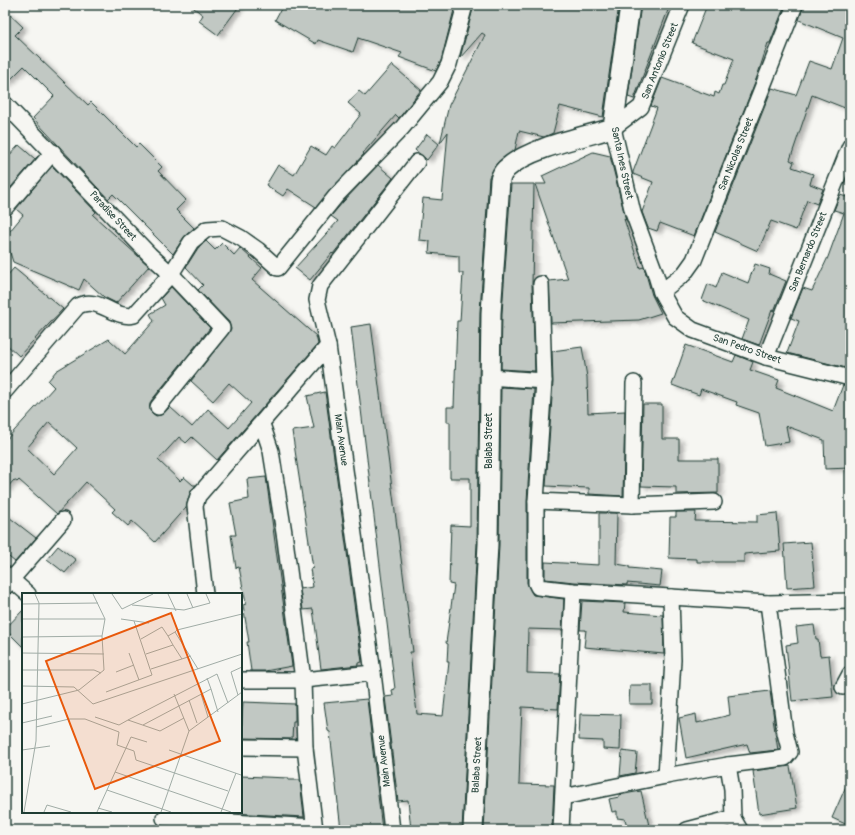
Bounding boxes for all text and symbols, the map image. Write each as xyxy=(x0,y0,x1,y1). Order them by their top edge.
street label: San Antonio Street xyxy=(639,20,681,101)
street label: San Nicolas Street xyxy=(716,115,756,192)
street label: Santa Ines Street xyxy=(608,126,636,201)
street label: Paradise Street xyxy=(87,189,140,244)
street label: San Bernardo Street xyxy=(786,209,830,294)
street label: San Pedro Street xyxy=(711,332,784,367)
street label: Balaba Street xyxy=(483,412,495,469)
street label: Main Avenue xyxy=(331,413,351,467)
inset map xyxy=(22,593,242,813)
street label: Main Avenue xyxy=(375,734,393,788)
street label: Balaba Street xyxy=(470,736,485,793)

